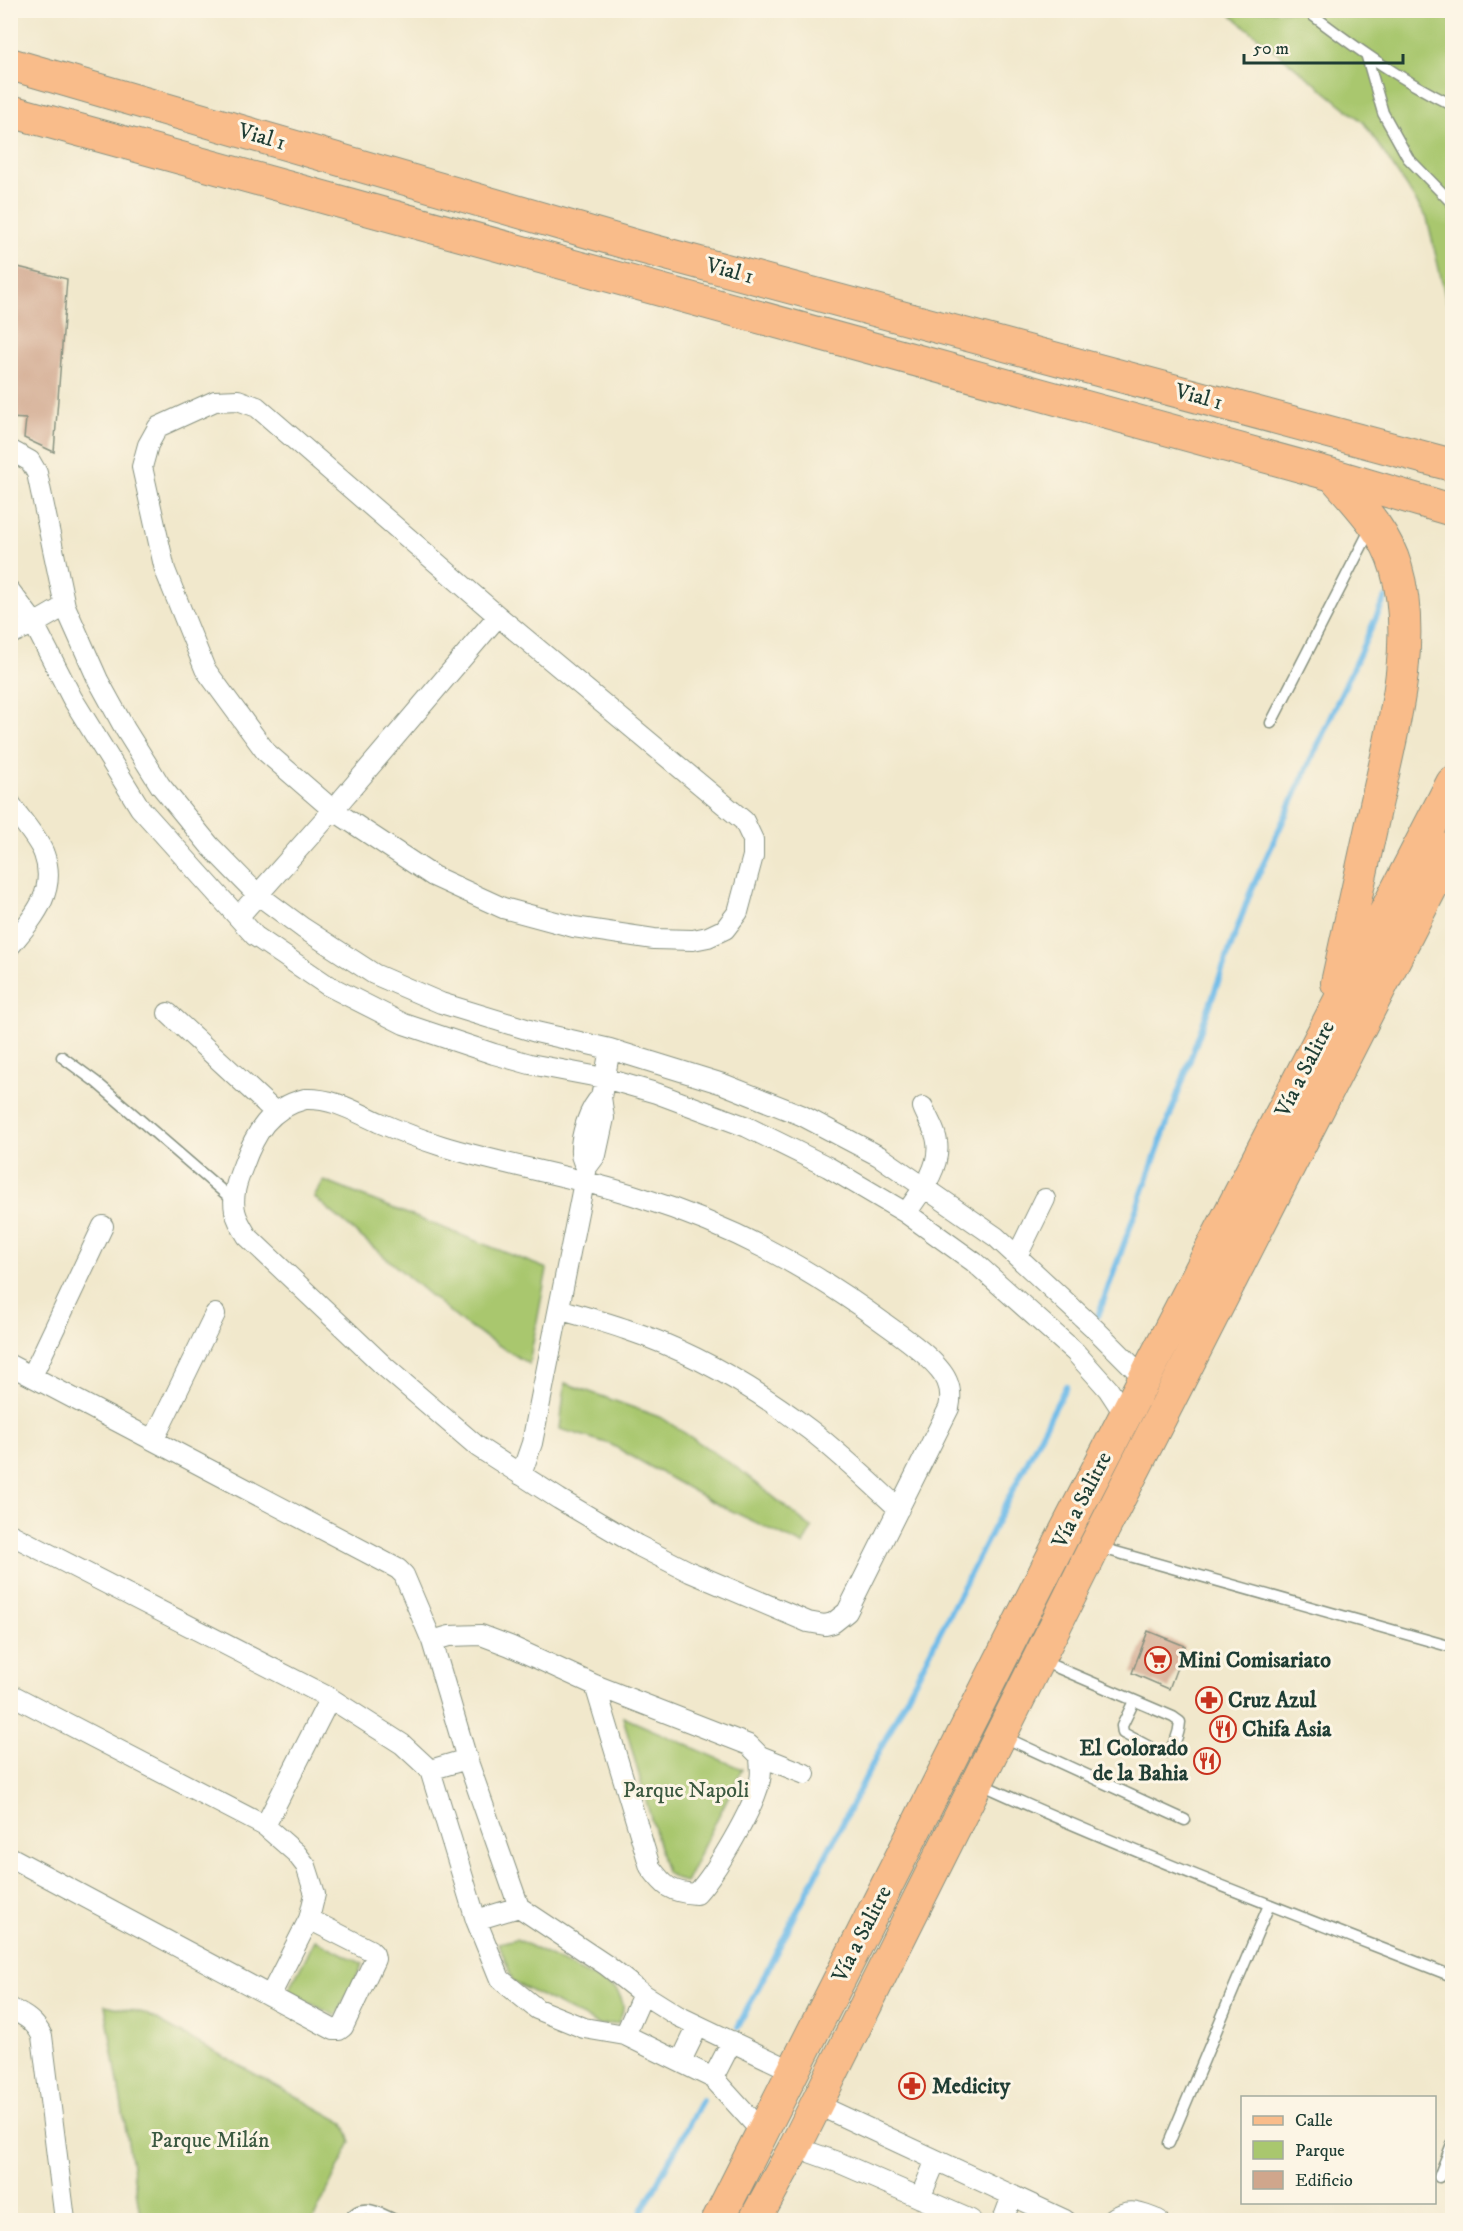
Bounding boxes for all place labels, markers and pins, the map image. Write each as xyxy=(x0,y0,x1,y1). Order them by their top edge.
supermarket icon: Mini Comisariato xyxy=(1143,1645,1173,1675)
place label: Mini Comisariato xyxy=(1178,1647,1331,1674)
pharmacy icon: Cruz Azul xyxy=(1194,1685,1224,1715)
place label: Cruz Azul xyxy=(1228,1687,1317,1714)
restaurant icon: Chifa Asia xyxy=(1208,1714,1238,1744)
place label: Chifa Asia xyxy=(1242,1716,1332,1743)
place label: El Colorado de la Bahia xyxy=(1079,1735,1189,1787)
restaurant icon: El Colorado de la Bahia xyxy=(1192,1746,1222,1776)
pharmacy icon: Medicity xyxy=(897,2071,927,2101)
place label: Medicity xyxy=(932,2073,1011,2100)

